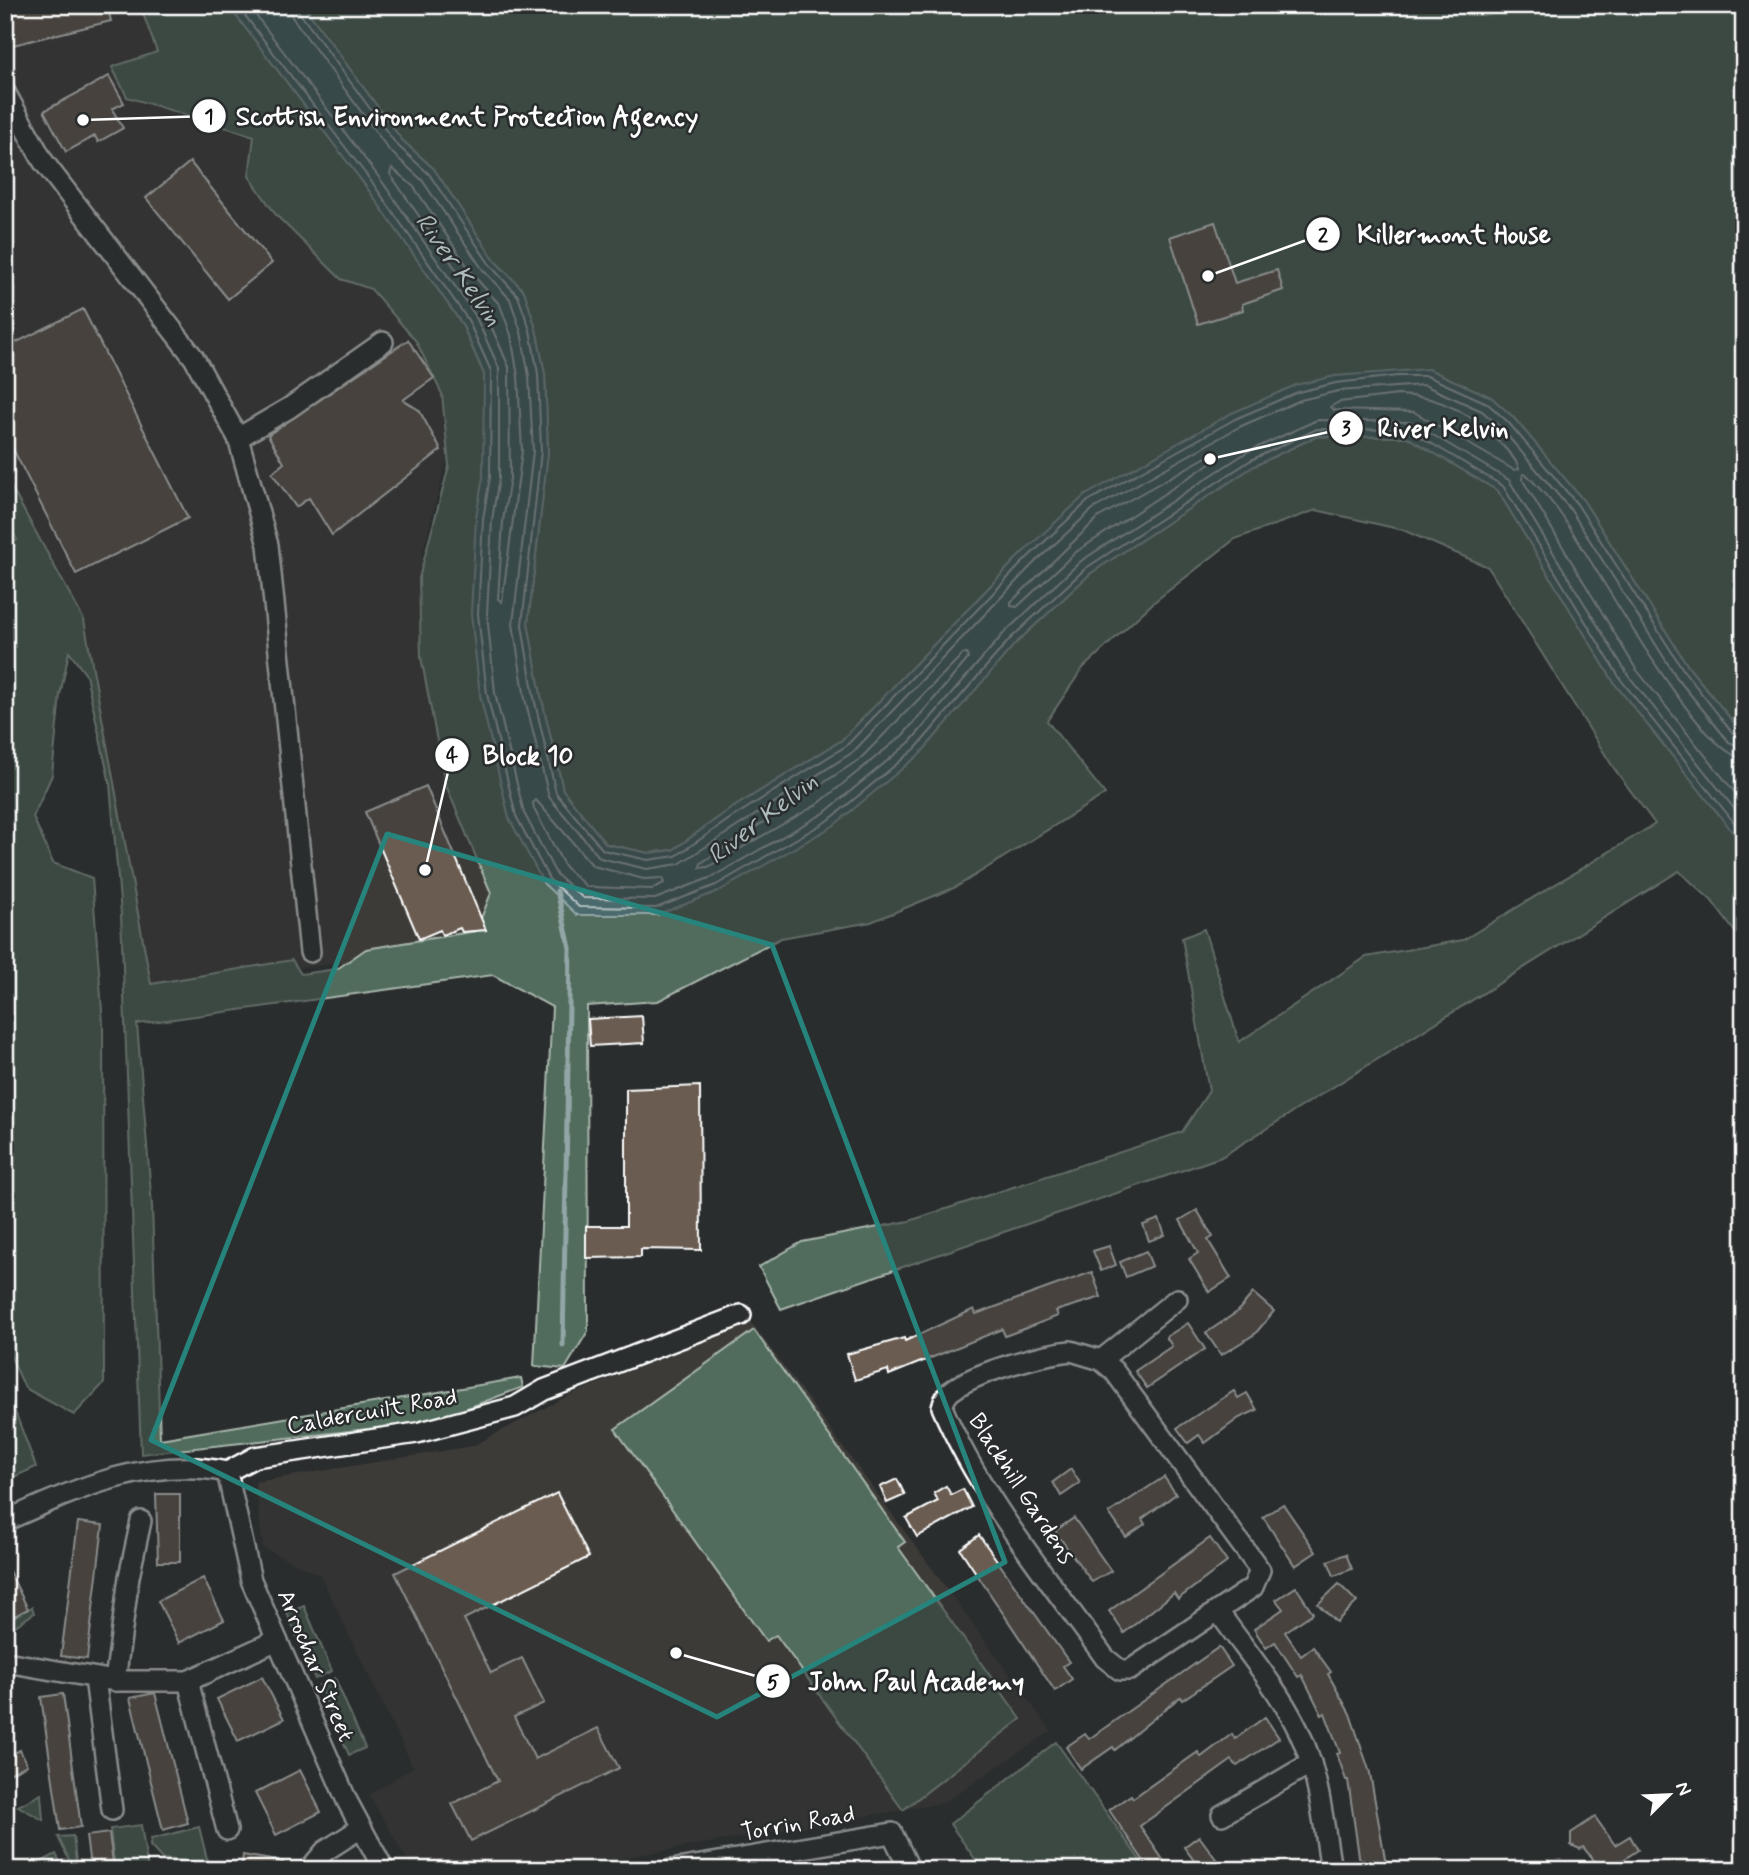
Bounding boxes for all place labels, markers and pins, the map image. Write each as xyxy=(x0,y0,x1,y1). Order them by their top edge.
callout: Scottish Environment Protection Agency xyxy=(191,92,709,139)
callout: Killermont House xyxy=(1306,211,1566,258)
callout: River Kelvin xyxy=(1328,404,1523,451)
callout: Block 10 xyxy=(434,731,588,778)
callout: John Paul Academy xyxy=(756,1658,1040,1705)

